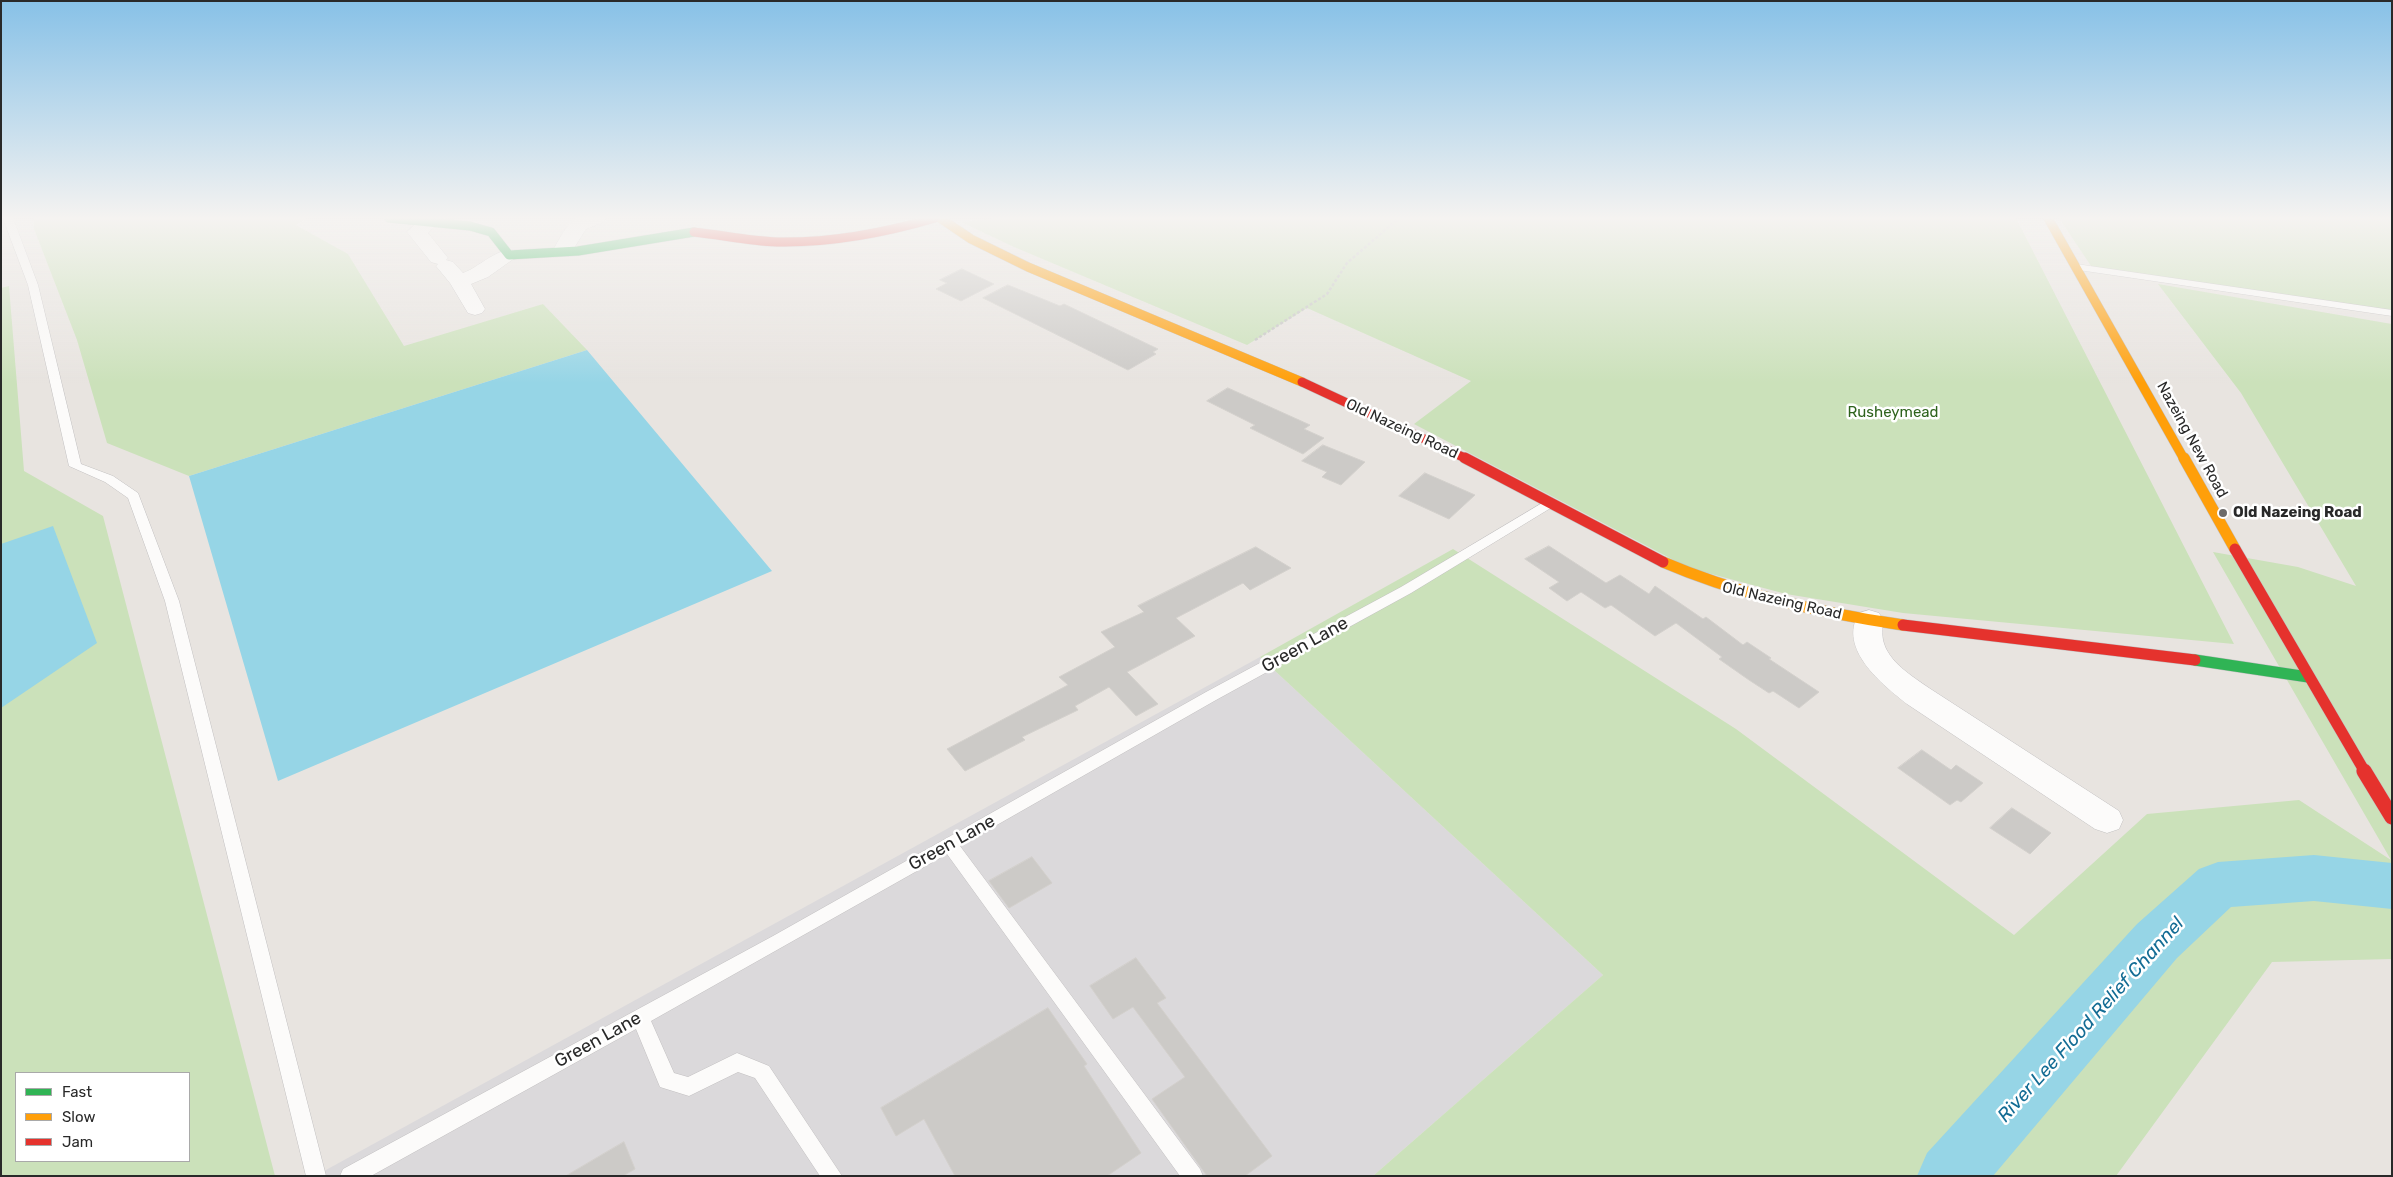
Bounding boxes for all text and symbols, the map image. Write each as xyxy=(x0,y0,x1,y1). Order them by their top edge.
street label: Nazeing New Road xyxy=(2153,379,2231,501)
street label: Old Nazeing Road xyxy=(1343,395,1461,463)
park label: Rusheymead xyxy=(1848,404,1938,422)
place label: Old Nazeing Road xyxy=(2233,504,2362,522)
marker: Old Nazeing Road xyxy=(2217,507,2229,519)
street label: Old Nazeing Road xyxy=(1721,579,1843,623)
street label: Green Lane xyxy=(1258,612,1352,678)
street label: Green Lane xyxy=(905,810,999,876)
water label: River Lee Flood Relief Channel xyxy=(1993,913,2189,1127)
street label: Green Lane xyxy=(551,1007,645,1073)
legend xyxy=(15,1072,190,1162)
text: Fast xyxy=(62,1083,92,1101)
text: Slow xyxy=(62,1108,95,1126)
text: Jam xyxy=(62,1133,93,1151)

